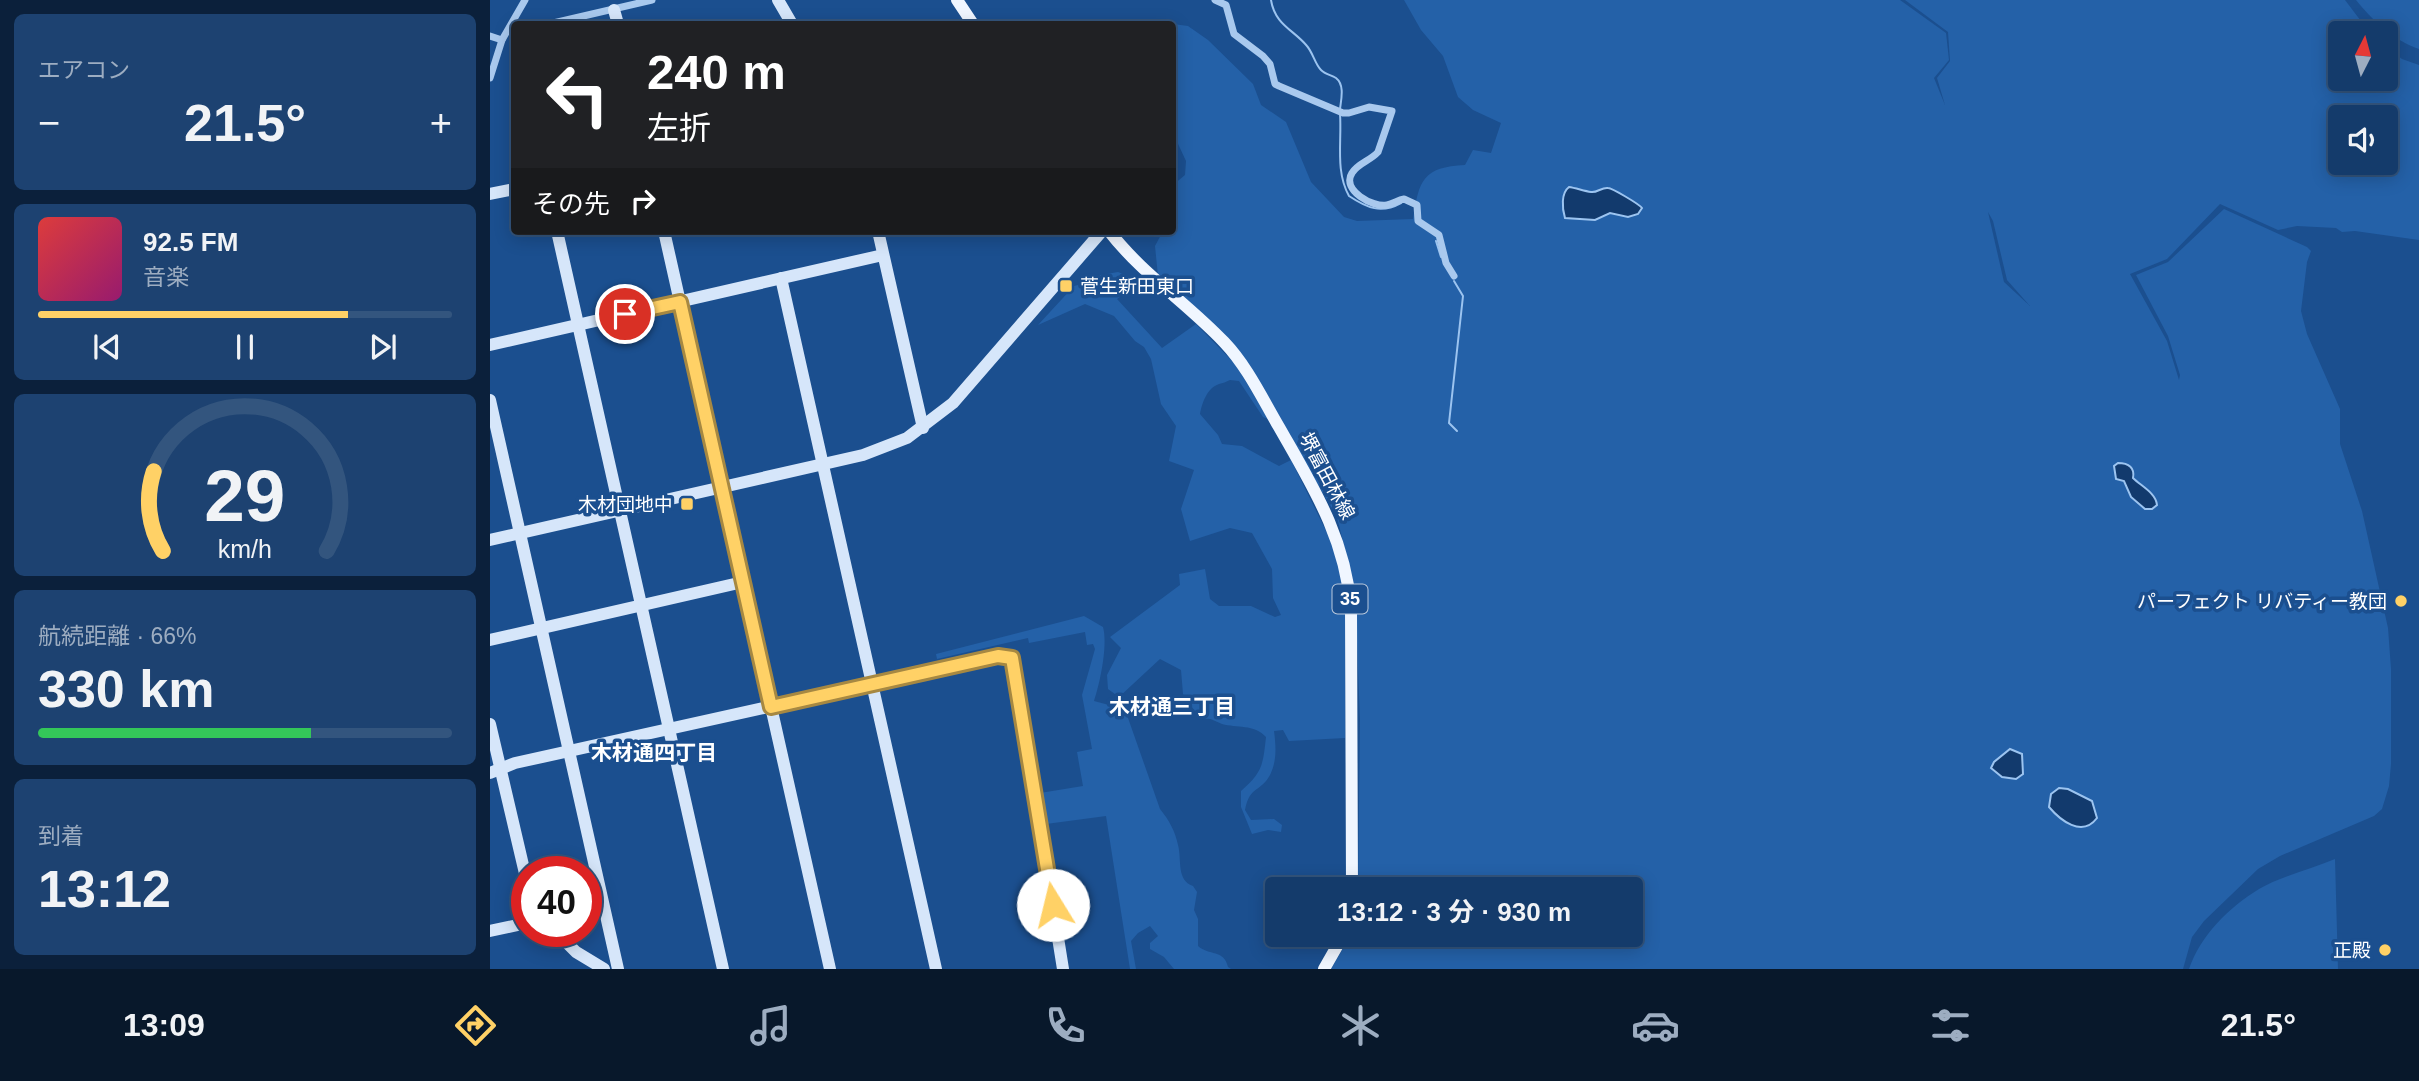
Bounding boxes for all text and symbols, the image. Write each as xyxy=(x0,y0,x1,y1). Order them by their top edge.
north arrow xyxy=(2328,21,2398,91)
map controls xyxy=(2328,21,2398,175)
text: 240 m xyxy=(647,45,786,99)
icon: left xyxy=(532,49,623,140)
text: エアコン xyxy=(38,57,130,83)
text: 21.5° xyxy=(184,94,306,152)
text: − xyxy=(38,102,60,144)
text: + xyxy=(430,102,452,144)
button: sound xyxy=(2328,105,2398,175)
text: 左折 xyxy=(647,110,711,146)
icon: right xyxy=(624,182,662,220)
text: その先 xyxy=(532,189,610,219)
text: 92.5 FM xyxy=(143,227,238,257)
text: 音楽 xyxy=(143,264,189,290)
place label: 菅生新田東口 xyxy=(1080,276,1194,297)
marker: 菅生新田東口 xyxy=(1058,278,1074,294)
pin xyxy=(595,284,655,344)
icon: arrive xyxy=(606,295,644,333)
icon: previous xyxy=(88,328,126,366)
icon: pause xyxy=(226,328,264,366)
icon: next xyxy=(364,328,402,366)
street label: 堺富田林線 xyxy=(1295,429,1359,523)
text: 29 xyxy=(205,455,285,536)
place label: 木材団地中 xyxy=(578,494,673,515)
marker: 木材団地中 xyxy=(679,496,695,512)
text: km/h xyxy=(218,534,272,562)
road number: 35 xyxy=(1332,584,1368,614)
place label: パーフェクト リバティー教団 xyxy=(2137,591,2387,612)
marker: パーフェクト リバティー教団 xyxy=(2393,593,2409,609)
text: 航続距離 · 66% xyxy=(38,623,196,649)
text: 330 km xyxy=(38,660,214,718)
district label: 木材通三丁目 xyxy=(1109,695,1235,718)
district label: 木材通四丁目 xyxy=(591,741,717,764)
text: 到着 xyxy=(38,823,84,849)
speed limit sign: 40 xyxy=(511,856,602,947)
text: 13:12 xyxy=(38,860,171,918)
position arrow xyxy=(1016,868,1090,942)
text: 13:12 · 3 分 · 930 m xyxy=(1337,897,1571,927)
place label: 正殿 xyxy=(2333,940,2371,961)
marker: 正殿 xyxy=(2377,942,2393,958)
icon: directions xyxy=(451,1001,500,1050)
icon: music xyxy=(746,1001,795,1050)
icon: phone xyxy=(1041,1001,1090,1050)
icon: climate xyxy=(1336,1001,1385,1050)
icon: car xyxy=(1631,1001,1680,1050)
icon: filters xyxy=(1926,1001,1975,1050)
text: 13:09 xyxy=(123,1007,205,1043)
text: 21.5° xyxy=(2221,1007,2296,1043)

